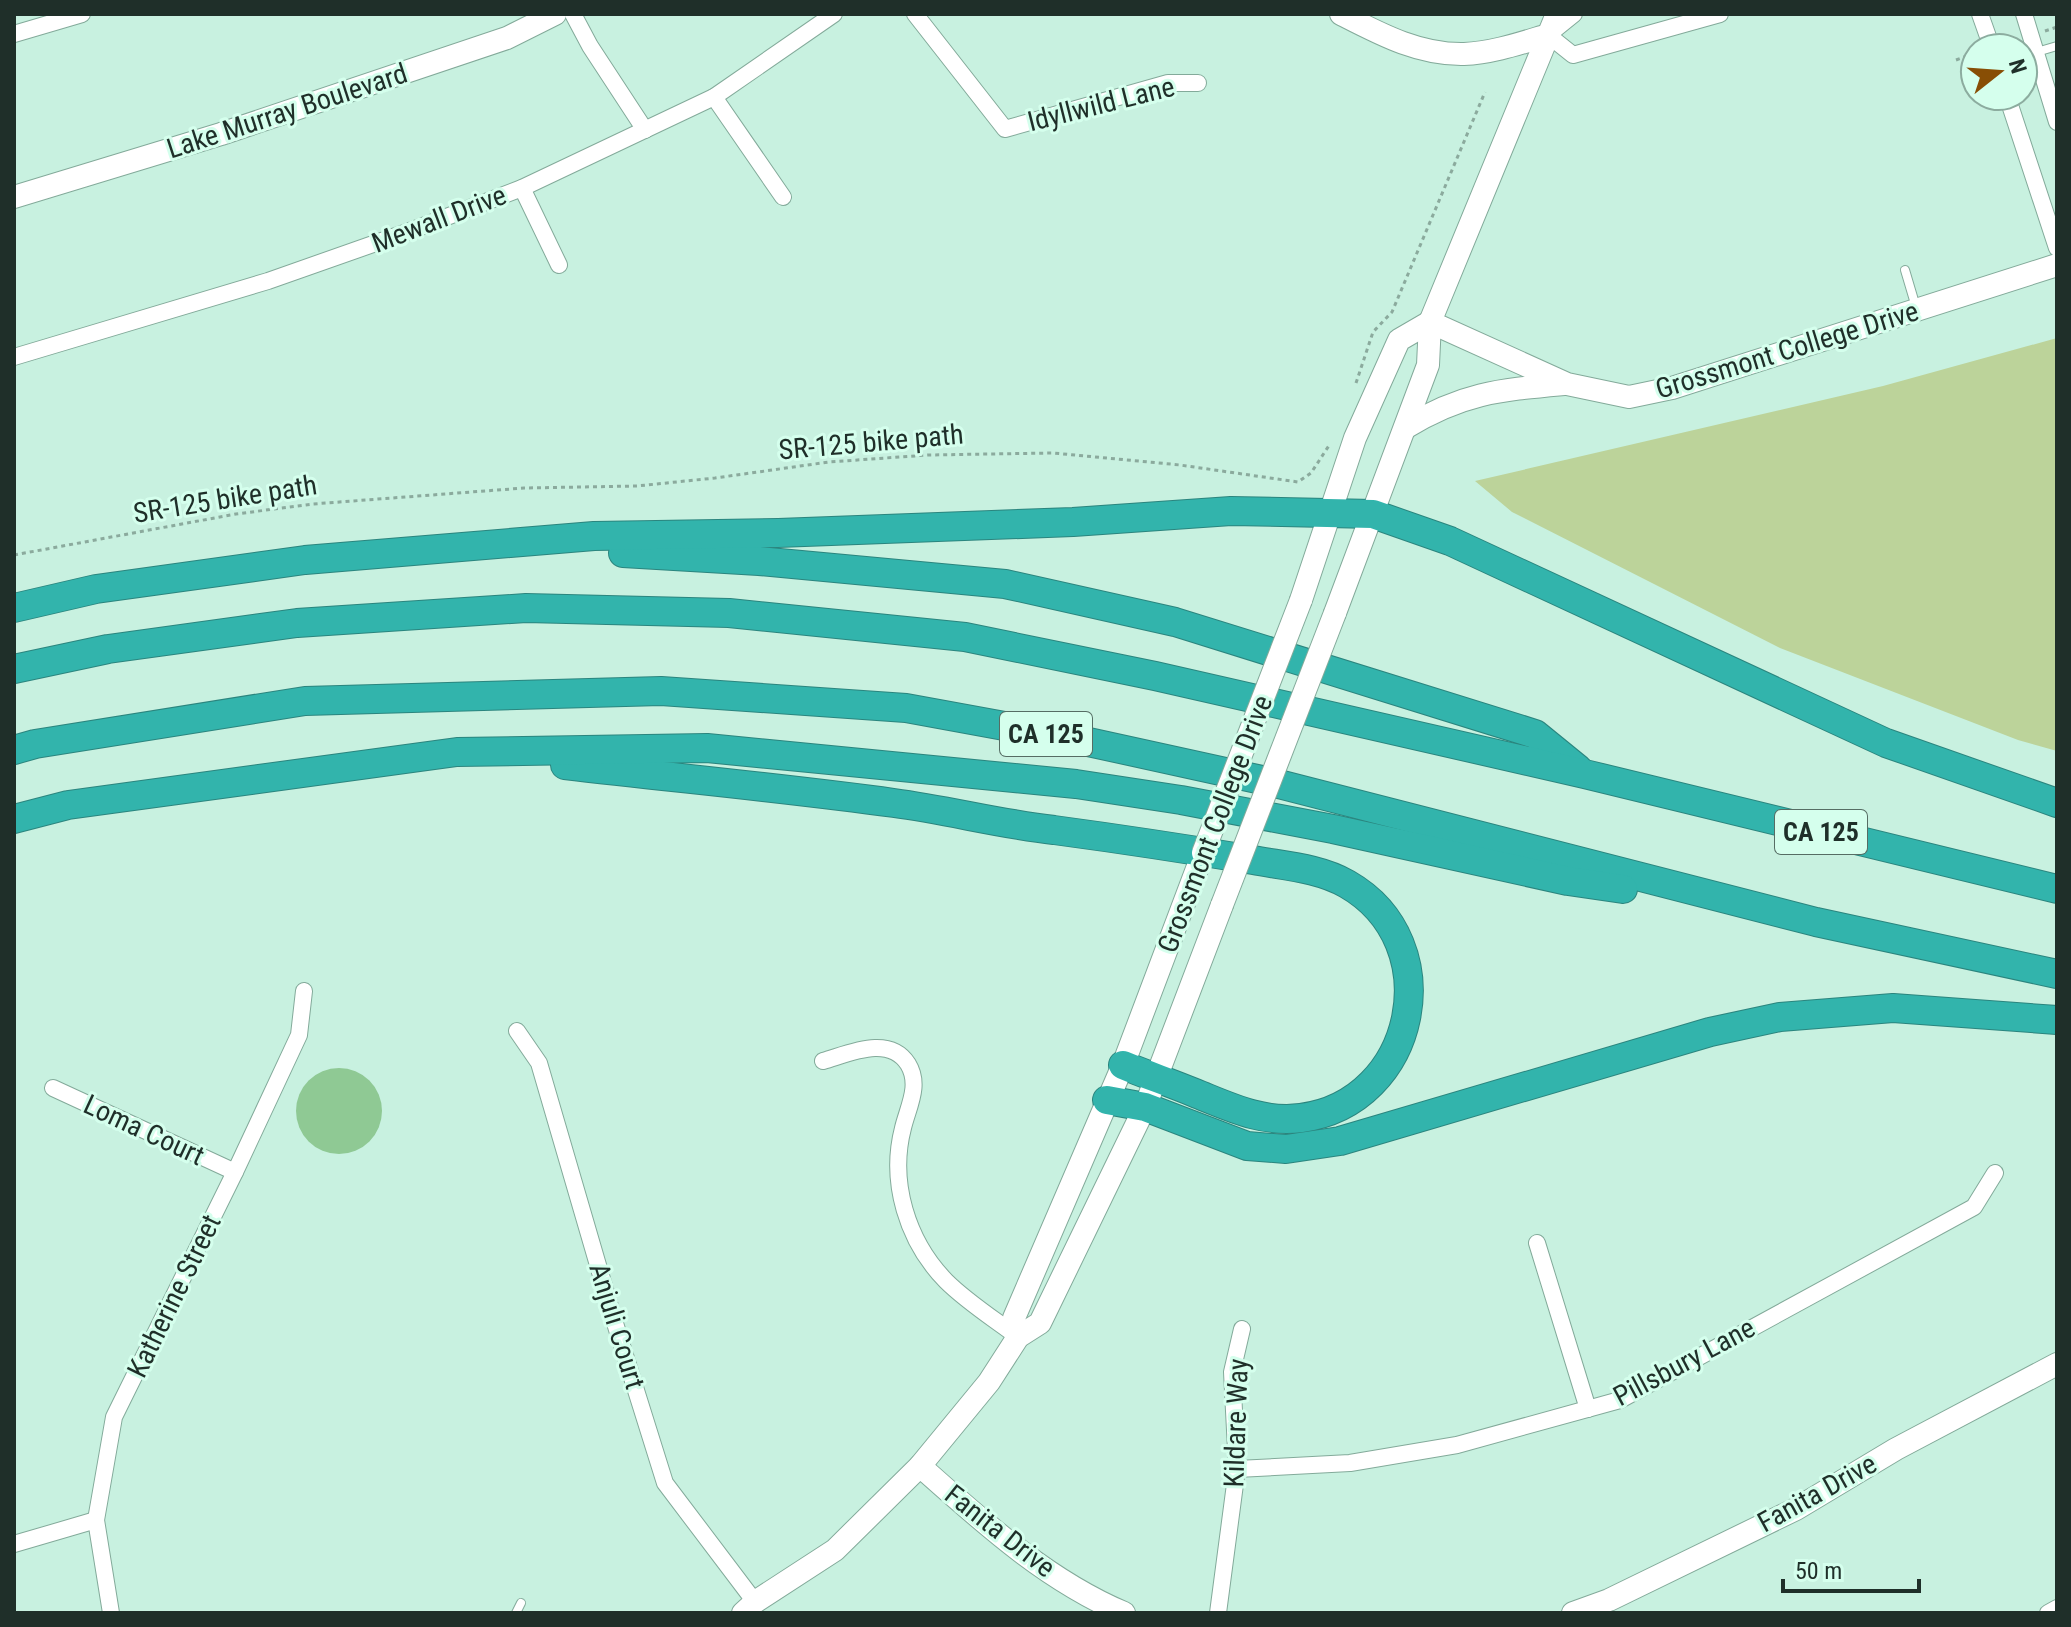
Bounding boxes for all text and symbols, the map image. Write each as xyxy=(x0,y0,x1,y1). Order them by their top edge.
north arrow xyxy=(1959,32,2039,112)
text: N xyxy=(2004,56,2032,76)
street label: Lake Murray Boulevard xyxy=(163,57,411,165)
street label: Idyllwild Lane xyxy=(1024,70,1178,138)
street label: Mewall Drive xyxy=(367,178,511,260)
street label: Grossmont College Drive xyxy=(1652,294,1922,406)
street label: SR-125 bike path xyxy=(777,417,965,467)
street label: SR-125 bike path xyxy=(131,468,319,530)
street label: Grossmont College Drive xyxy=(1151,691,1279,957)
road number: CA 125 xyxy=(1000,712,1092,756)
road number: CA 125 xyxy=(1775,810,1867,854)
street label: Loma Court xyxy=(78,1088,210,1172)
street label: Katherine Street xyxy=(120,1209,228,1383)
street label: Anjuli Court xyxy=(582,1259,652,1393)
street label: Pillsbury Lane xyxy=(1608,1311,1760,1413)
street label: Kildare Way xyxy=(1217,1358,1255,1488)
street label: Fanita Drive xyxy=(1752,1447,1882,1539)
street label: Fanita Drive xyxy=(938,1478,1062,1584)
scale bar xyxy=(1783,1543,1919,1593)
text: 50 m xyxy=(1795,1557,1842,1585)

